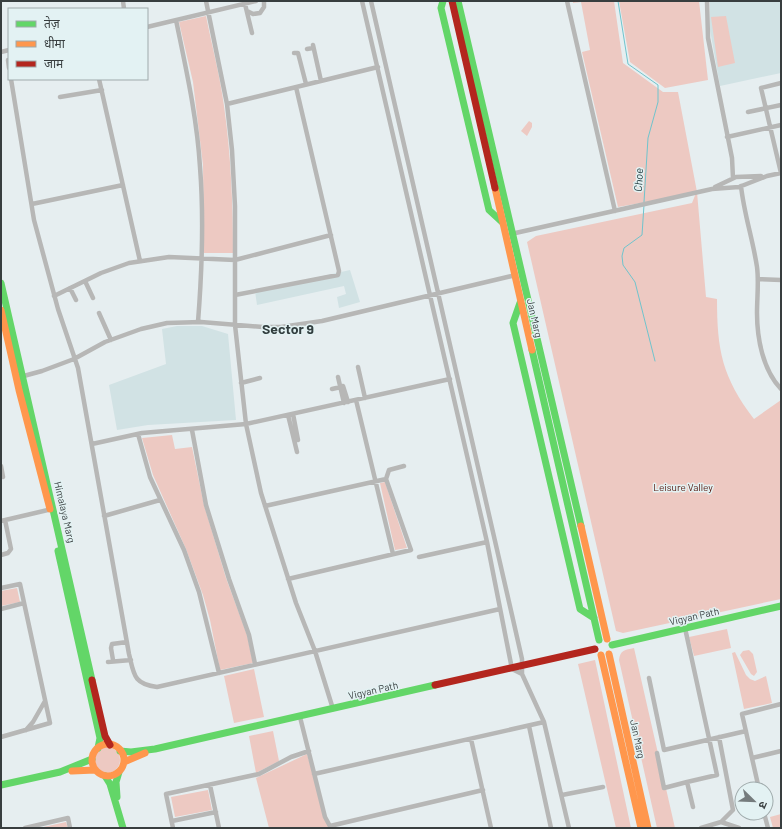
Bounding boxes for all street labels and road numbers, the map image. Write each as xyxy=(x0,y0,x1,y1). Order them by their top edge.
street label: Jan Marg xyxy=(525,297,545,339)
street label: Himalaya Marg xyxy=(52,480,78,544)
street label: Vigyan Path xyxy=(668,604,720,628)
street label: Vigyan Path xyxy=(347,678,399,702)
street label: Jan Marg xyxy=(628,718,648,760)

